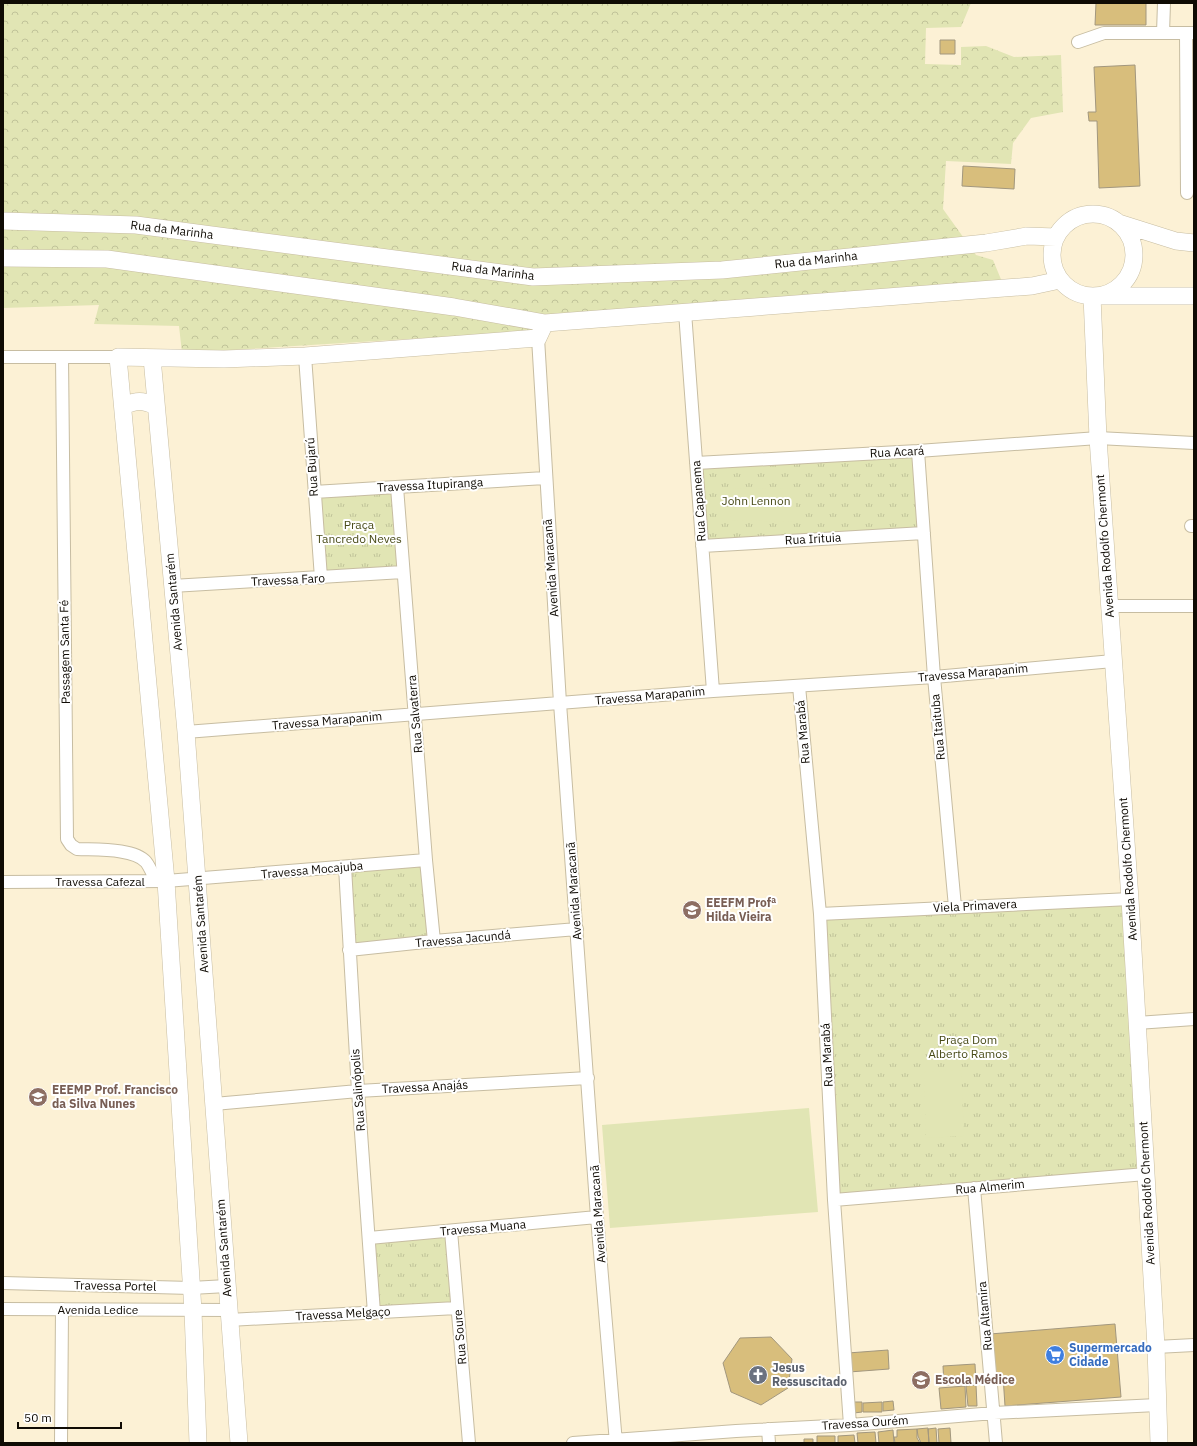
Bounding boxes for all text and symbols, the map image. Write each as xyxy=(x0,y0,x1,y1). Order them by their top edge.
street label: Rua da Marinha xyxy=(130,217,215,242)
street label: Rua da Marinha xyxy=(774,248,859,271)
street label: Rua da Marinha xyxy=(451,258,536,283)
street label: Rua Bujarú xyxy=(302,437,321,497)
street label: Rua Acará xyxy=(869,443,925,460)
street label: Rua Capanema xyxy=(688,459,709,542)
street label: Travessa Itupiranga xyxy=(376,474,484,495)
street label: Avenida Rodolfo Chermont xyxy=(1092,474,1117,618)
park label: John Lennon xyxy=(722,493,790,508)
park label: Praça Tancredo Neves xyxy=(316,517,402,546)
street label: Avenida Maracanã xyxy=(540,518,561,618)
street label: Rua Irituia xyxy=(784,530,842,547)
street label: Avenida Santarém xyxy=(162,553,185,652)
street label: Travessa Faro xyxy=(251,570,326,589)
street label: Passagem Santa Fé xyxy=(56,599,73,704)
street label: Travessa Marapanim xyxy=(917,660,1029,685)
street label: Rua Salvaterra xyxy=(404,674,425,754)
street label: Travessa Marapanim xyxy=(594,683,706,708)
street label: Rua Itaituba xyxy=(927,693,948,761)
street label: Rua Marabá xyxy=(792,699,813,765)
street label: Travessa Marapanim xyxy=(271,708,383,733)
street label: Avenida Rodolfo Chermont xyxy=(1115,797,1140,941)
street label: Avenida Maracanã xyxy=(563,841,584,941)
street label: Travessa Mocajuba xyxy=(260,858,364,881)
street label: Travessa Cafezal xyxy=(55,874,145,889)
street label: Avenida Santarém xyxy=(190,875,211,973)
place label: EEEFM Profª Hilda Vieira xyxy=(706,895,777,924)
street label: Viela Primavera xyxy=(933,896,1018,915)
school or university icon: EEEFM Profª Hilda Vieira xyxy=(681,899,703,921)
street label: Travessa Jacundá xyxy=(415,927,512,950)
street label: Rua Marabá xyxy=(817,1022,836,1087)
park label: Praça Dom Alberto Ramos xyxy=(928,1032,1008,1061)
street label: Rua Salinópolis xyxy=(347,1048,368,1132)
street label: Travessa Anajás xyxy=(381,1077,469,1096)
place label: EEEMP Prof. Francisco da Silva Nunes xyxy=(52,1082,178,1111)
school or university icon: EEEMP Prof. Francisco da Silva Nunes xyxy=(27,1086,49,1108)
street label: Avenida Rodolfo Chermont xyxy=(1135,1121,1158,1265)
street label: Avenida Maracanã xyxy=(587,1164,608,1264)
street label: Rua Almerim xyxy=(955,1176,1025,1197)
street label: Avenida Santarém xyxy=(213,1199,234,1297)
street label: Travessa Muana xyxy=(439,1216,527,1239)
street label: Travessa Portel xyxy=(74,1277,156,1294)
street label: Rua Altamira xyxy=(974,1280,995,1351)
street label: Avenida Ledice xyxy=(58,1302,139,1317)
street label: Travessa Melgaço xyxy=(295,1304,391,1323)
street label: Rua Soure xyxy=(450,1309,469,1365)
place label: Supermercado Cidade xyxy=(1069,1340,1152,1369)
supermarket icon: Supermercado Cidade xyxy=(1044,1344,1066,1366)
place label: Jesus Ressuscitado xyxy=(772,1360,847,1389)
church icon: Jesus Ressuscitado xyxy=(747,1364,769,1386)
school or university icon: Escola Médice xyxy=(910,1369,932,1391)
place label: Escola Médice xyxy=(935,1372,1015,1387)
scale bar xyxy=(18,1404,121,1430)
text: 50 m xyxy=(24,1410,52,1425)
street label: Travessa Ourém xyxy=(821,1412,909,1433)

